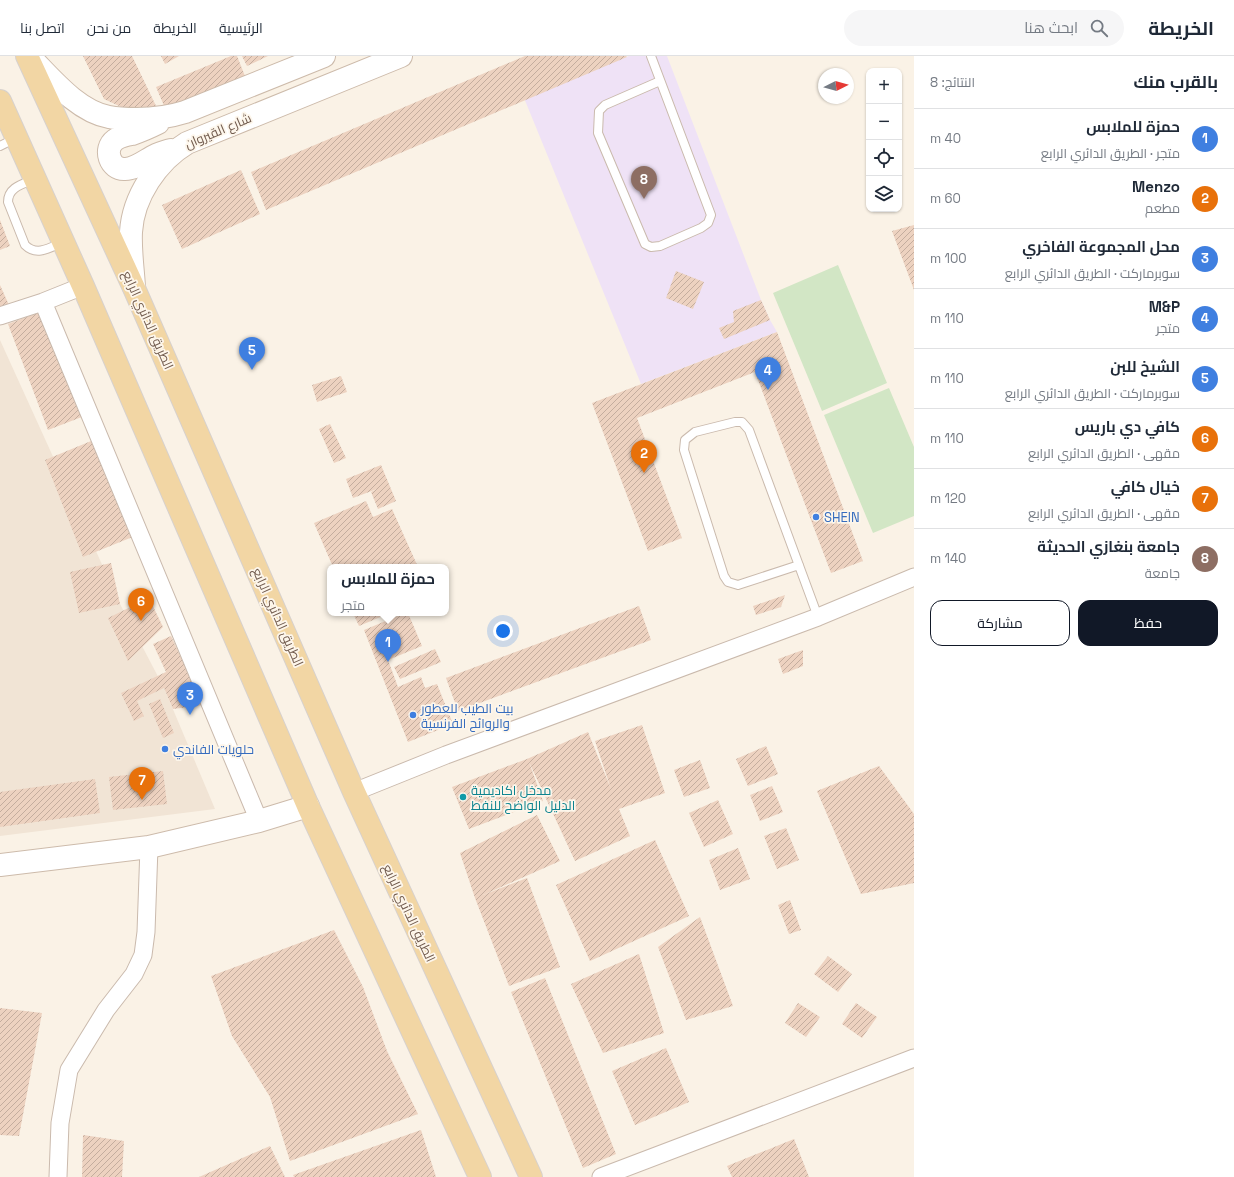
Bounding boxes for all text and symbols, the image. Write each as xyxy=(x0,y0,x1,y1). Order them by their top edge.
search box xyxy=(844,10,1124,46)
text: الخريطة xyxy=(1148,16,1214,41)
icon: search xyxy=(1088,17,1110,39)
text: ابحث هنا xyxy=(1024,18,1078,37)
text: اتصل بنا xyxy=(20,19,65,37)
text: من نحن xyxy=(87,19,131,37)
text: الخريطة xyxy=(153,19,197,37)
text: الرئيسية xyxy=(219,19,263,37)
north arrow xyxy=(818,68,854,104)
map controls xyxy=(866,68,902,212)
button: + xyxy=(866,68,902,104)
text: بالقرب منك xyxy=(1133,71,1218,93)
text: النتائج: 8 xyxy=(930,74,975,91)
button: − xyxy=(866,104,902,140)
street label: شارع القيروان xyxy=(182,109,254,153)
text: حمزة للملابس xyxy=(1086,117,1180,136)
text: 40 m xyxy=(930,130,961,147)
text: 1 xyxy=(1202,130,1208,147)
button: locate xyxy=(866,140,902,176)
text: متجر · الطريق الدائري الرابع xyxy=(1041,145,1180,162)
pin: 8 xyxy=(631,166,657,199)
button: layers xyxy=(866,176,902,212)
text: Menzo xyxy=(1132,177,1180,196)
text: 60 m xyxy=(930,190,961,207)
text: 2 xyxy=(1201,190,1209,207)
text: مطعم xyxy=(1145,200,1180,217)
text: محل المجموعة الفاخري xyxy=(1022,237,1180,256)
text: 100 m xyxy=(930,250,967,267)
text: 3 xyxy=(1201,250,1209,267)
text: سوبرماركت · الطريق الدائري الرابع xyxy=(1005,265,1180,282)
street label: الطريق الدائري الرابع xyxy=(117,268,177,373)
text: M&P xyxy=(1149,297,1180,316)
text: 110 m xyxy=(930,310,964,327)
text: 4 xyxy=(1201,310,1209,327)
text: متجر xyxy=(1156,320,1180,337)
pin: 5 xyxy=(239,337,265,370)
pin: 4 xyxy=(755,357,781,390)
text: الشيخ للبن xyxy=(1110,357,1180,376)
text: 110 m xyxy=(930,370,964,387)
text: 5 xyxy=(1201,370,1209,387)
text: سوبرماركت · الطريق الدائري الرابع xyxy=(1005,385,1180,402)
text: كافي دي باريس xyxy=(1075,417,1180,436)
text: 110 m xyxy=(930,430,964,447)
text: 6 xyxy=(1201,430,1209,447)
pin: 2 xyxy=(631,440,657,473)
text: مقهى · الطريق الدائري الرابع xyxy=(1028,445,1180,462)
text: خيال كافي xyxy=(1111,477,1180,496)
text: 120 m xyxy=(930,490,966,507)
text: 7 xyxy=(1201,490,1209,507)
text: مقهى · الطريق الدائري الرابع xyxy=(1028,505,1180,522)
place label: SHEIN xyxy=(824,509,860,526)
marker: SHEIN xyxy=(811,512,821,522)
text: جامعة بنغازي الحديثة xyxy=(1037,537,1180,556)
text: 140 m xyxy=(930,550,966,567)
text: 8 xyxy=(1201,550,1209,567)
popup xyxy=(327,564,449,616)
street label: الطريق الدائري الرابع xyxy=(247,565,307,670)
text: جامعة xyxy=(1145,565,1180,582)
text: حمزة للملابس xyxy=(341,569,435,588)
pin: 6 xyxy=(128,588,154,621)
text: متجر xyxy=(341,597,365,614)
button: مشاركة xyxy=(930,600,1070,646)
button: حفظ xyxy=(1078,600,1218,646)
your location xyxy=(493,621,513,641)
pin: 1 xyxy=(375,629,401,662)
pin: 3 xyxy=(177,682,203,715)
place label: بيت الطيب للعطور والروائح الفرنسية xyxy=(420,700,513,732)
marker: بيت الطيب للعطور والروائح الفرنسية xyxy=(408,710,418,720)
place label: حلويات الفاندي xyxy=(173,741,254,760)
marker: حلويات الفاندي xyxy=(160,744,170,754)
pin: 7 xyxy=(129,767,155,800)
place label: مدخل اكاديمية الدليل الواضح للنفط xyxy=(471,782,575,814)
marker: مدخل اكاديمية الدليل الواضح للنفط xyxy=(458,792,468,802)
street label: الطريق الدائري الرابع xyxy=(377,861,439,966)

